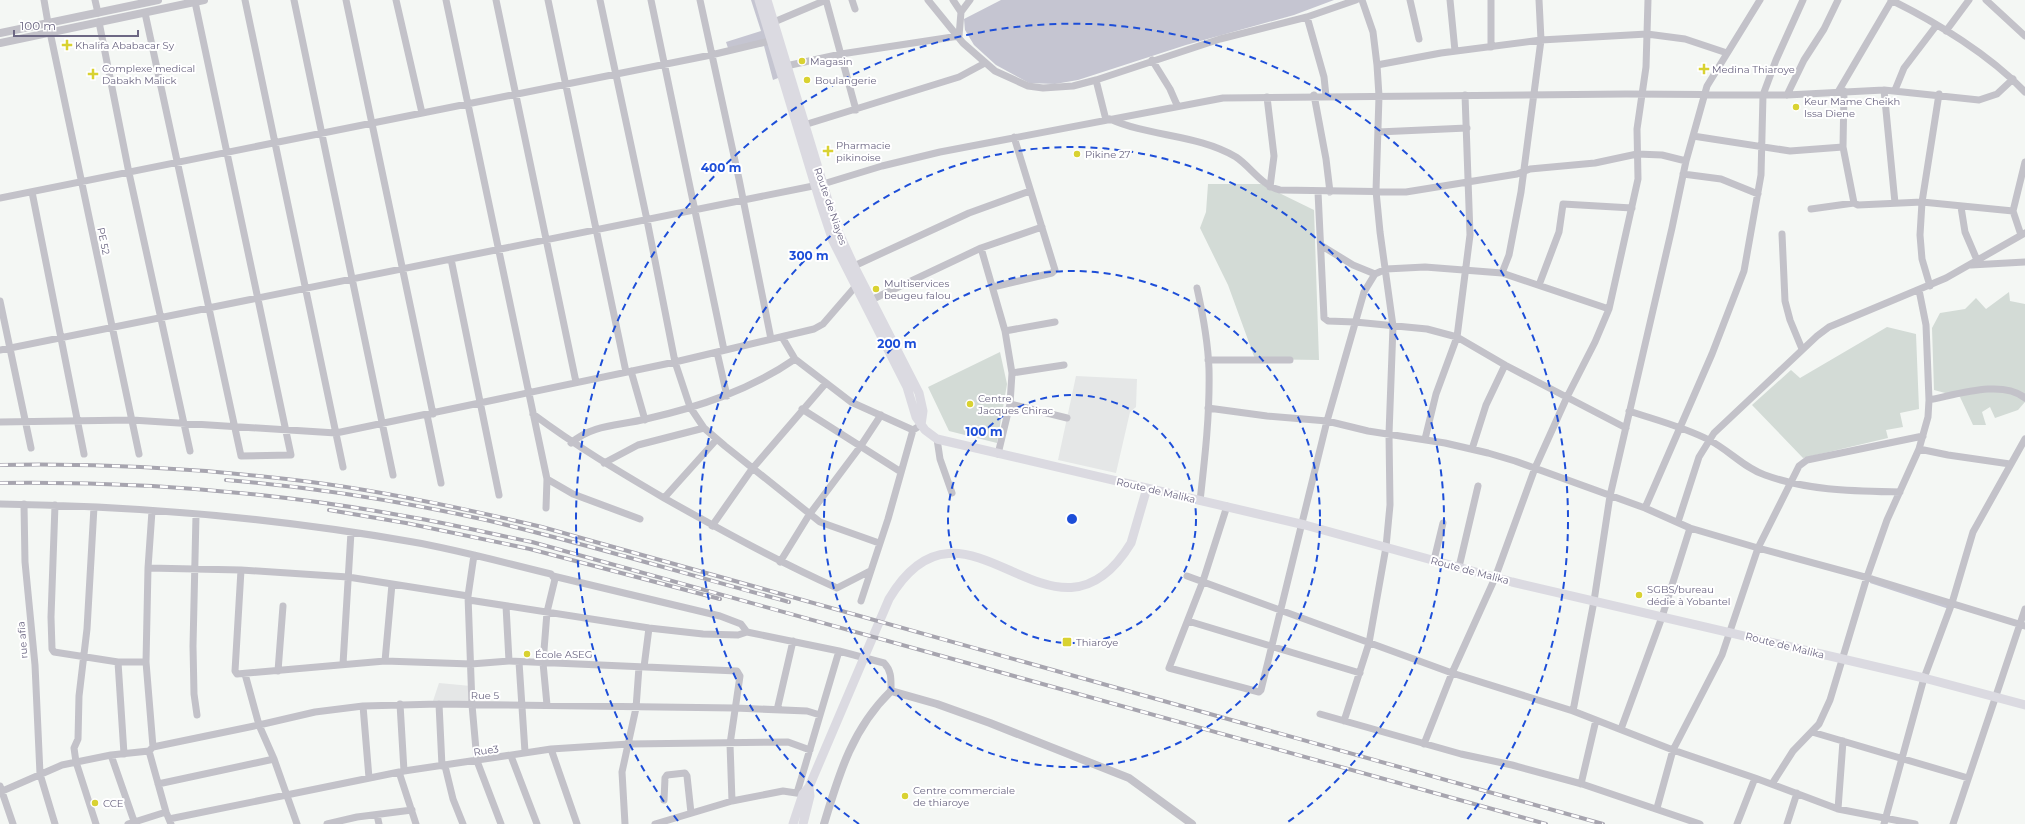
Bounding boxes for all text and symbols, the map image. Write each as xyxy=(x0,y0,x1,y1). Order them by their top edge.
scale bar xyxy=(14,12,138,38)
text: 100 m xyxy=(20,18,56,33)
place label: Khalifa Ababacar Sy xyxy=(75,39,175,52)
marker: Khalifa Ababacar Sy xyxy=(62,40,72,50)
place label: Magasin xyxy=(810,55,853,68)
marker: Magasin xyxy=(797,56,807,66)
place label: Complexe medical Dabakh Malick xyxy=(102,62,195,87)
place label: Medina Thiaroye xyxy=(1712,63,1795,76)
marker: Medina Thiaroye xyxy=(1699,64,1709,74)
marker: Complexe medical Dabakh Malick xyxy=(87,68,99,80)
place label: Boulangerie xyxy=(815,74,876,87)
marker: Boulangerie xyxy=(802,75,812,85)
place label: Keur Mame Cheikh Issa Diene xyxy=(1804,95,1900,120)
marker: Keur Mame Cheikh Issa Diene xyxy=(1791,102,1801,112)
place label: Pharmacie pikinoise xyxy=(836,139,891,164)
marker: Pharmacie pikinoise xyxy=(823,146,833,156)
place label: Pikine 27 xyxy=(1085,148,1131,161)
marker: Pikine 27 xyxy=(1072,149,1082,159)
text: 400 m xyxy=(701,160,741,175)
street label: Route de Niayes xyxy=(811,166,850,247)
street label: PE 52 xyxy=(94,226,113,256)
text: 300 m xyxy=(788,248,829,263)
place label: Multiservices beugeu falou xyxy=(884,277,951,302)
marker: Multiservices beugeu falou xyxy=(871,284,881,294)
text: 200 m xyxy=(877,336,917,351)
place label: Centre Jacques Chirac xyxy=(977,392,1054,417)
marker: Centre Jacques Chirac xyxy=(965,399,975,409)
text: 100 m xyxy=(966,424,1002,439)
street label: Route de Malika xyxy=(1115,475,1197,506)
centre of rings xyxy=(1065,512,1079,526)
street label: Route de Malika xyxy=(1429,554,1511,587)
place label: SGBS/bureau dédie à Yobantel xyxy=(1647,583,1731,608)
marker: SGBS/bureau dédie à Yobantel xyxy=(1634,590,1644,600)
street label: rue afia xyxy=(14,621,31,659)
street label: Route de Malika xyxy=(1744,629,1826,662)
marker: Thiaroye xyxy=(1061,636,1073,648)
place label: Thiaroye xyxy=(1076,636,1118,649)
place label: École ASEG xyxy=(535,648,593,661)
marker: École ASEG xyxy=(522,649,532,659)
street label: Rue 5 xyxy=(471,689,499,702)
street label: Rue3 xyxy=(473,742,500,759)
place label: Centre commerciale de thiaroye xyxy=(913,784,1015,809)
marker: Centre commerciale de thiaroye xyxy=(900,791,910,801)
place label: CCE xyxy=(103,797,124,810)
marker: CCE xyxy=(90,798,100,808)

